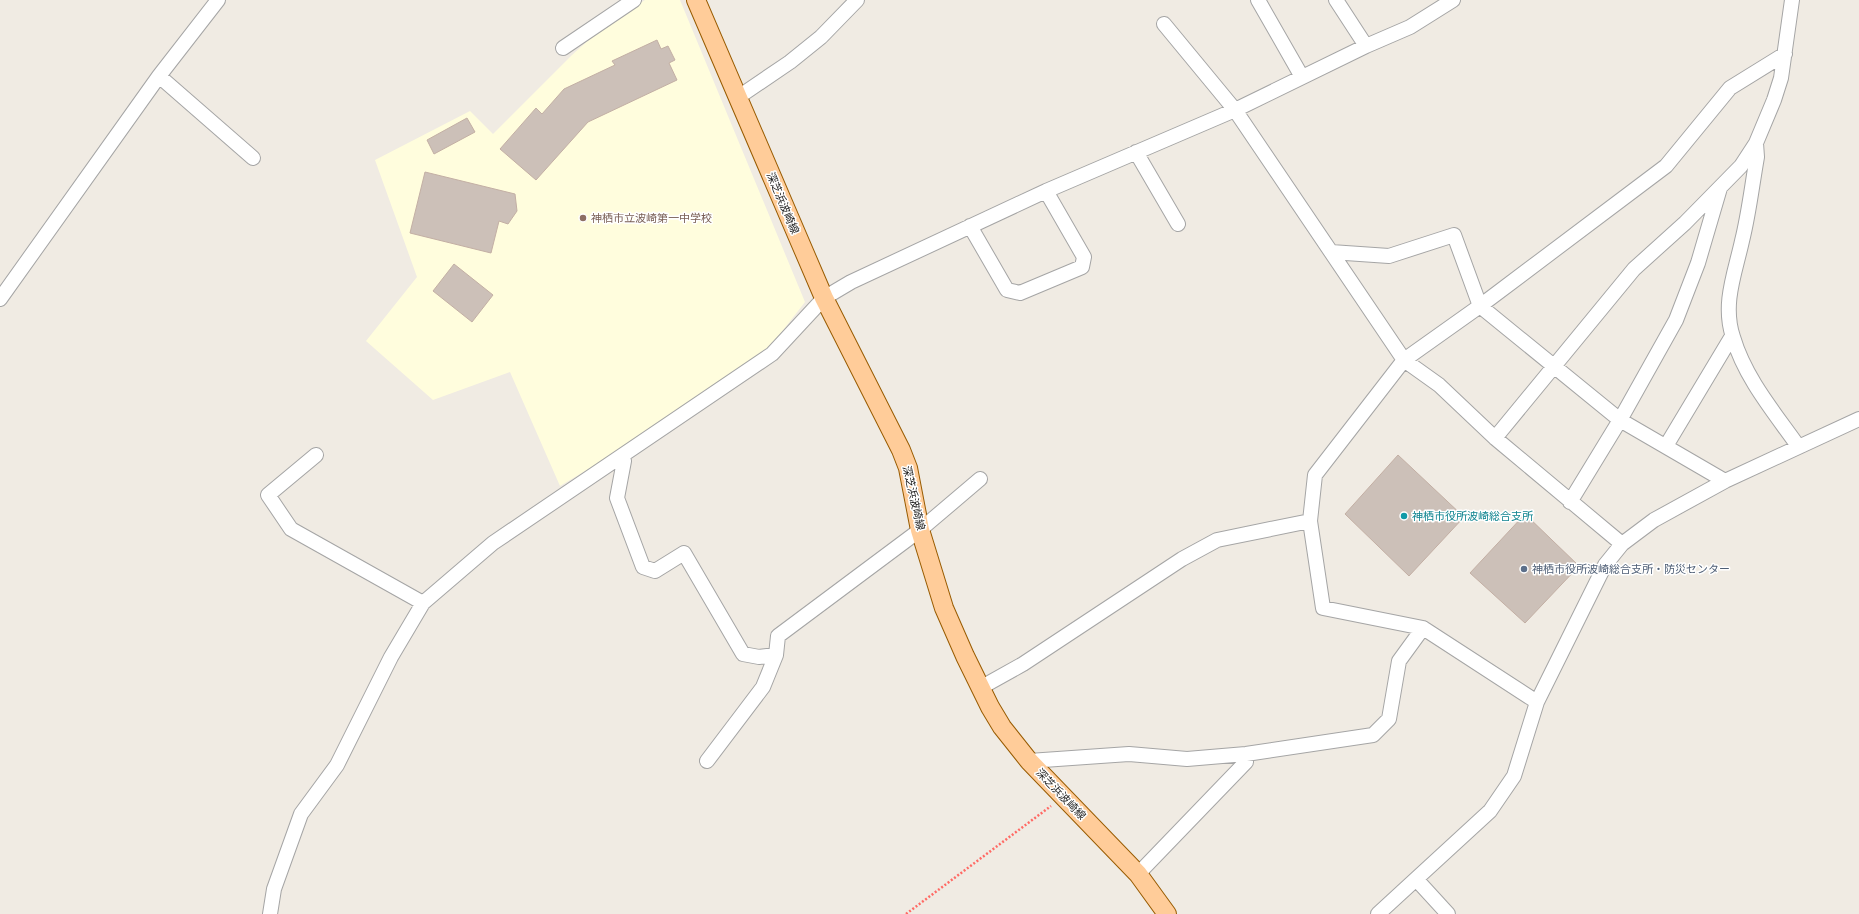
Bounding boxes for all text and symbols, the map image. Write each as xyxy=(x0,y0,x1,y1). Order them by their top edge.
street label: 深芝浜波崎線 xyxy=(764,170,802,236)
place label: 神栖市立波崎第一中学校 xyxy=(591,211,712,225)
marker: 神栖市立波崎第一中学校 xyxy=(578,213,588,223)
street label: 深芝浜波崎線 xyxy=(900,464,928,532)
place label: 神栖市役所波崎総合支所 xyxy=(1412,509,1534,523)
marker: 神栖市役所波崎総合支所 xyxy=(1399,511,1409,521)
place label: 神栖市役所波崎総合支所・防災センター xyxy=(1532,562,1730,576)
marker: 神栖市役所波崎総合支所・防災センター xyxy=(1519,564,1529,574)
street label: 深芝浜波崎線 xyxy=(1033,765,1089,823)

